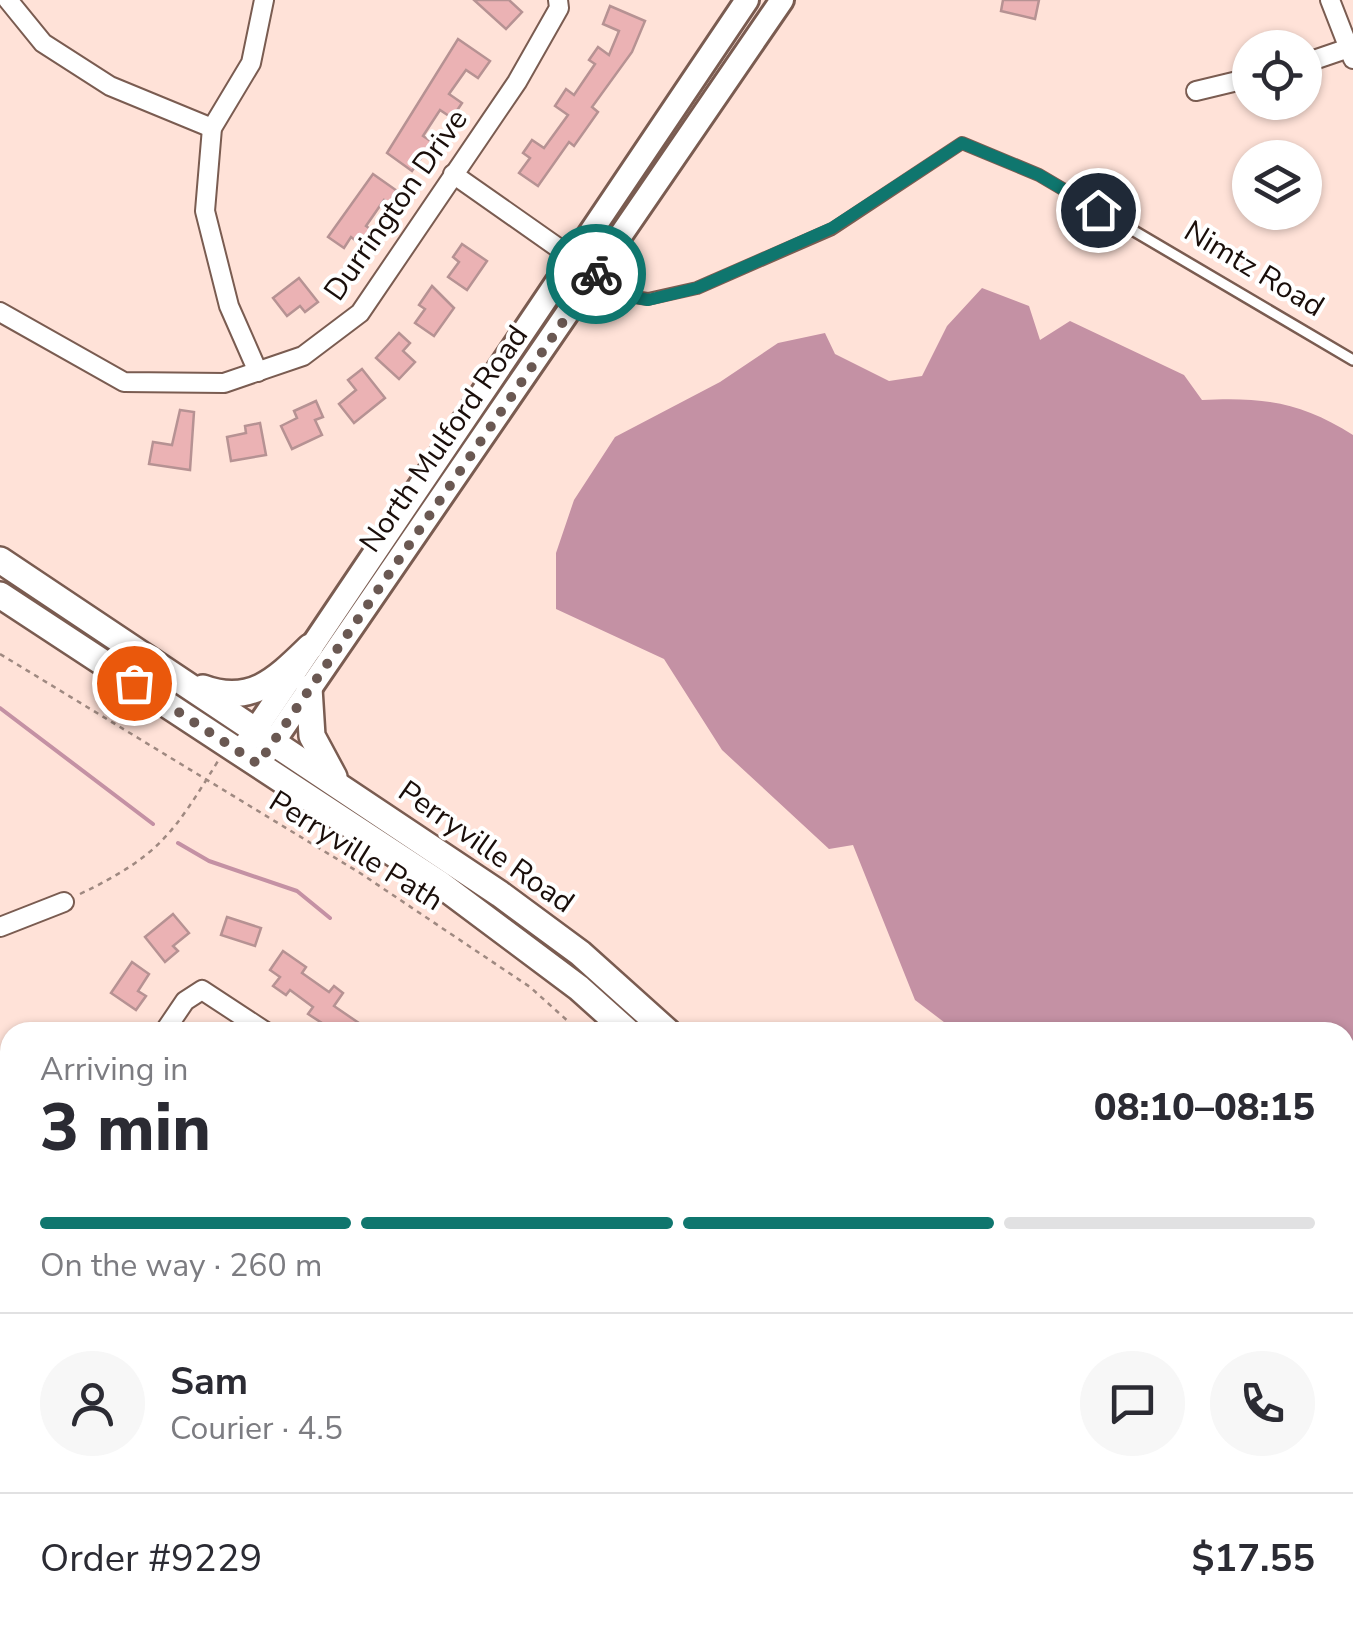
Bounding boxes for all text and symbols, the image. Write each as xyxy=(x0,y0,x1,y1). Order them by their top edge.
map controls xyxy=(1232,30,1322,230)
button: locate xyxy=(1232,30,1322,120)
street label: Durrington Drive xyxy=(315,101,477,309)
button: layers xyxy=(1232,140,1322,230)
pin xyxy=(1056,168,1141,253)
icon: home xyxy=(1071,183,1126,238)
street label: Nimtz Road xyxy=(1176,211,1332,327)
courier xyxy=(546,224,646,324)
icon: bike xyxy=(569,247,624,302)
street label: North Mulford Road xyxy=(350,317,538,561)
pin xyxy=(92,641,177,726)
icon: bag xyxy=(107,656,162,711)
street label: Perryville Road xyxy=(390,771,582,923)
street label: Perryville Path xyxy=(261,781,451,921)
text: Arriving in xyxy=(40,1048,188,1091)
text: 08:10–08:15 xyxy=(1094,1082,1315,1133)
text: 3 min xyxy=(40,1084,211,1173)
text: On the way · 260 m xyxy=(40,1244,322,1287)
button: person xyxy=(40,1351,145,1456)
button: chat xyxy=(1080,1351,1185,1456)
button: phone xyxy=(1210,1351,1315,1456)
text: Sam xyxy=(170,1356,248,1407)
text: Courier · 4.5 xyxy=(170,1407,343,1450)
text: Order #9229 xyxy=(40,1533,262,1584)
text: $17.55 xyxy=(1192,1533,1315,1584)

